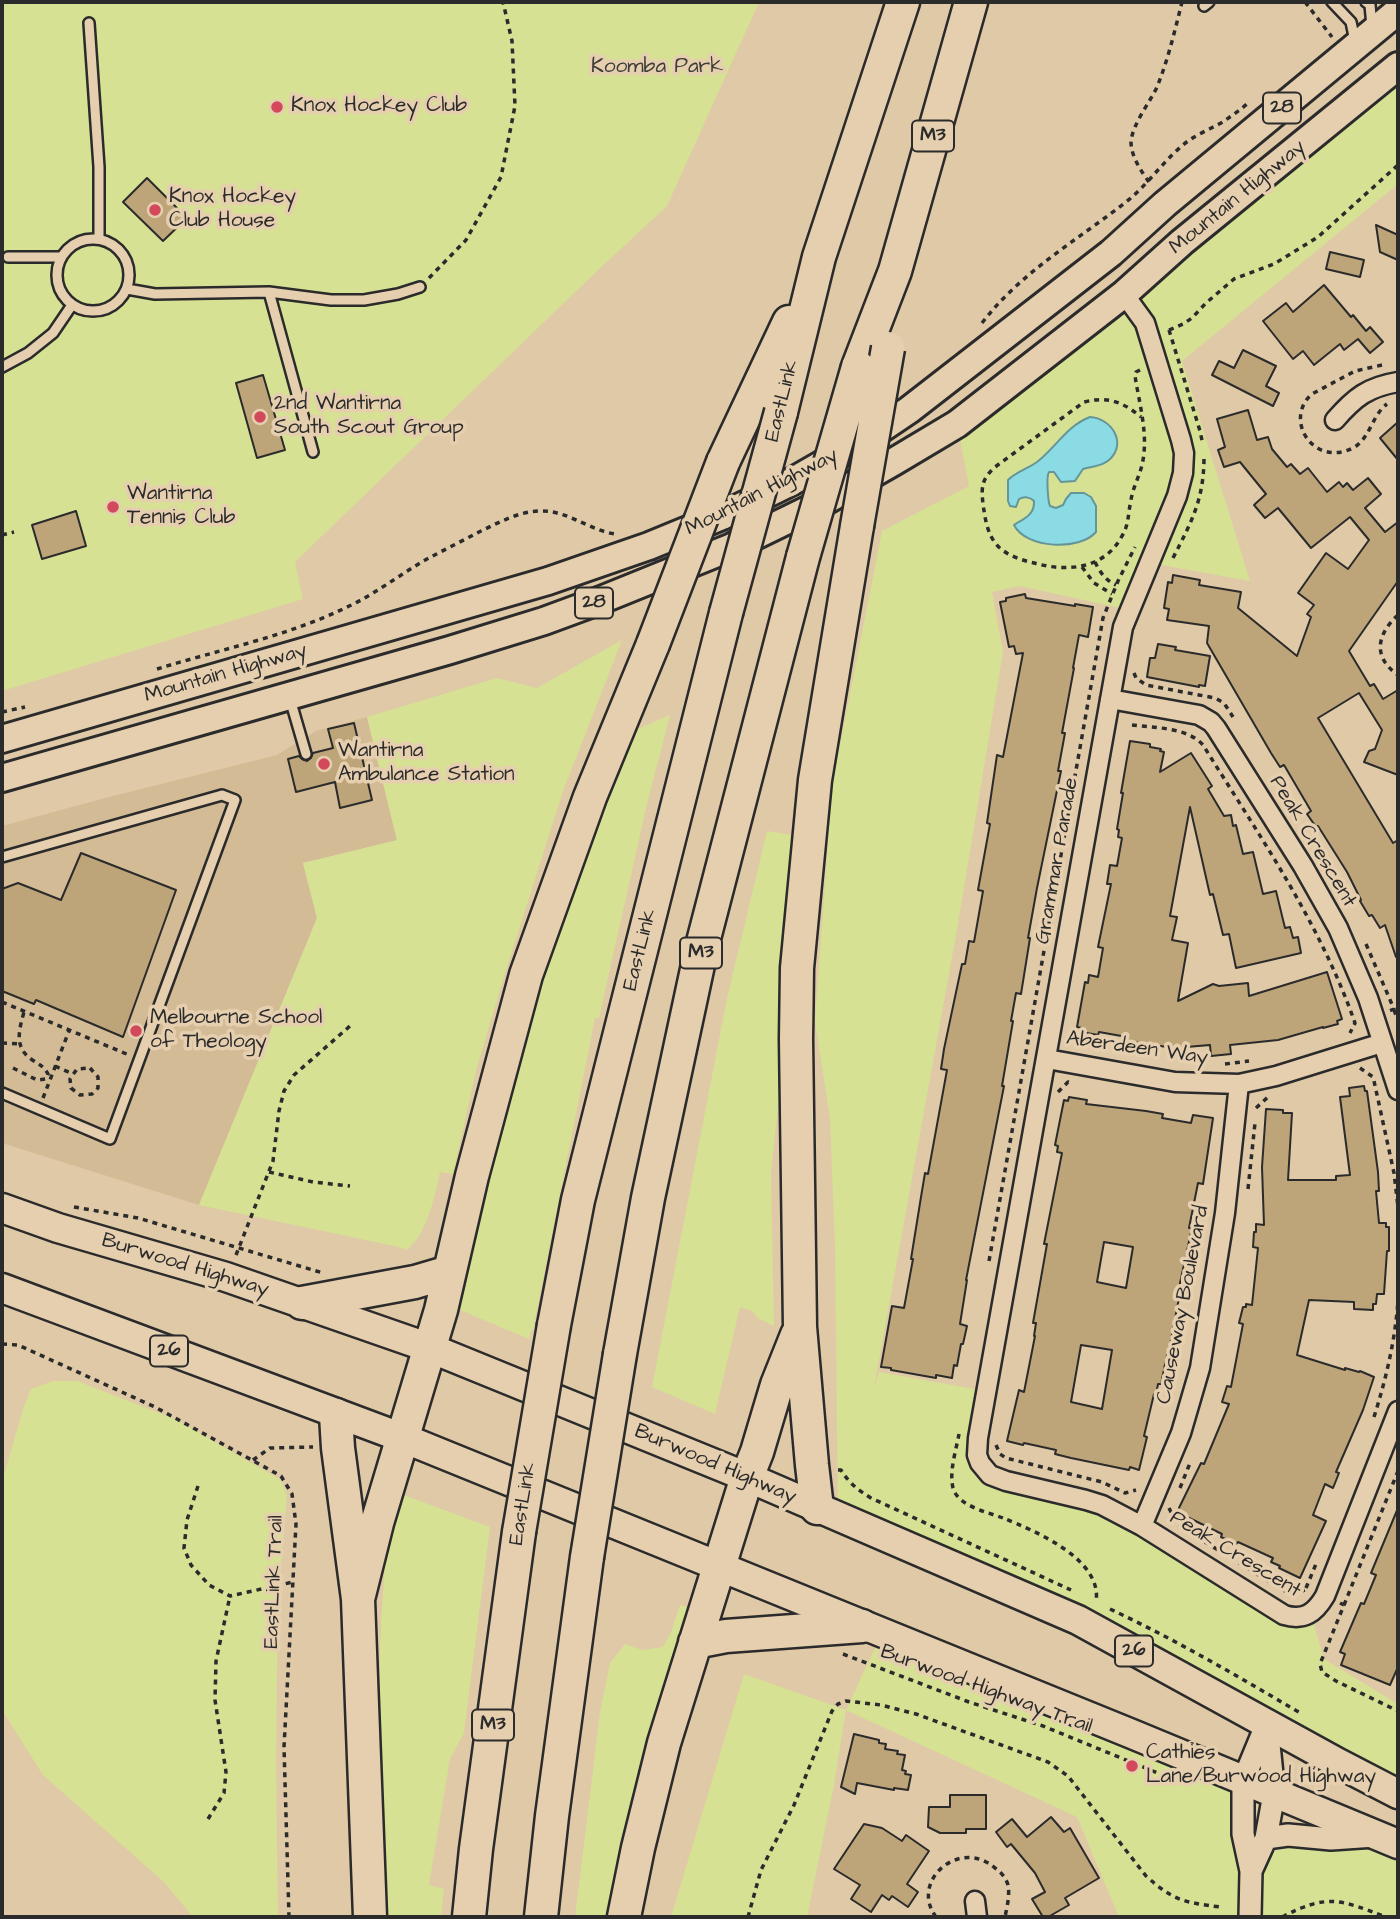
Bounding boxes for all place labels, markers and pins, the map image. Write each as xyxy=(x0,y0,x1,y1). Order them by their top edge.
place label: Knox Hockey Club xyxy=(291,94,467,120)
marker: Knox Hockey Club xyxy=(269,99,285,115)
place label: Knox Hockey Club House xyxy=(169,185,296,235)
marker: Knox Hockey Club House xyxy=(147,202,163,218)
place label: 2nd Wantirna South Scout Group xyxy=(274,392,464,442)
marker: 2nd Wantirna South Scout Group xyxy=(252,409,268,425)
place label: Wantirna Tennis Club xyxy=(127,482,235,532)
marker: Wantirna Tennis Club xyxy=(105,499,121,515)
place label: Wantirna Ambulance Station xyxy=(338,739,514,789)
marker: Wantirna Ambulance Station xyxy=(316,756,332,772)
place label: Melbourne School of Theology xyxy=(150,1006,322,1056)
marker: Melbourne School of Theology xyxy=(128,1023,144,1039)
place label: Cathies Lane/Burwood Highway xyxy=(1146,1741,1376,1791)
marker: Cathies Lane/Burwood Highway xyxy=(1124,1758,1140,1774)

